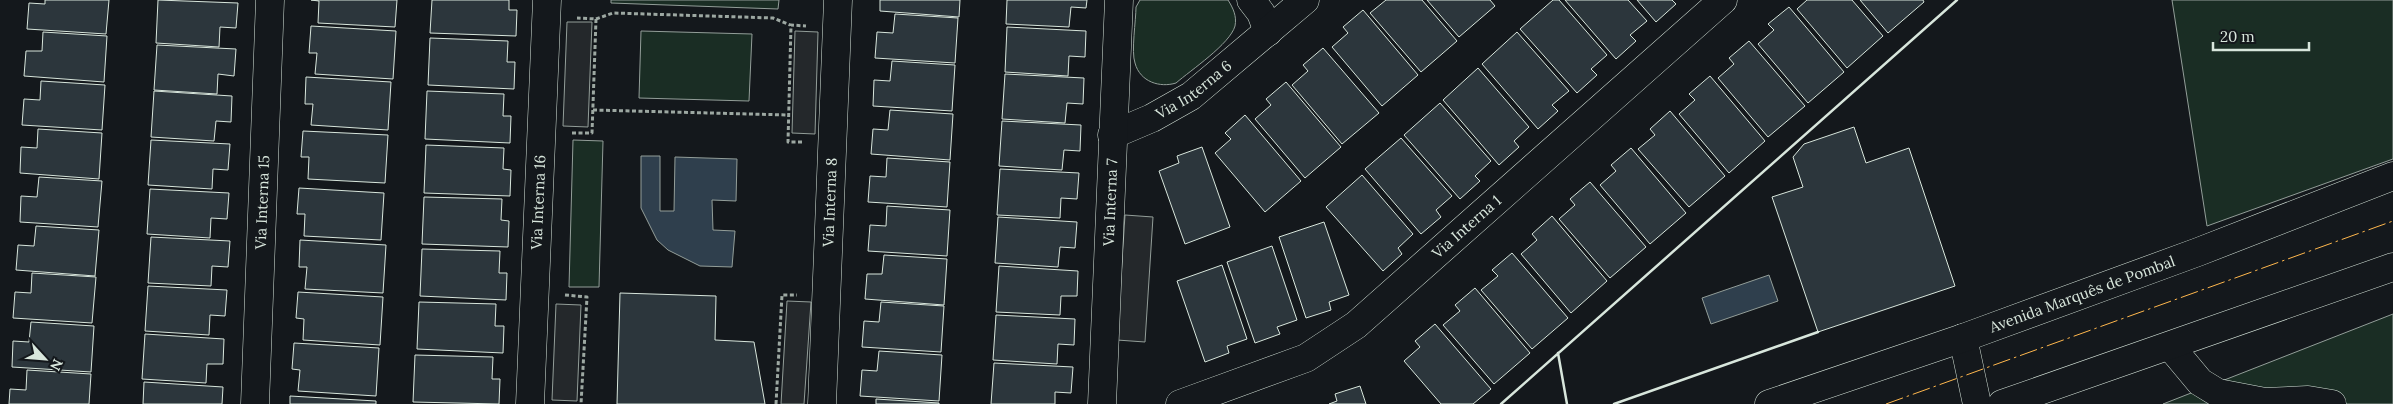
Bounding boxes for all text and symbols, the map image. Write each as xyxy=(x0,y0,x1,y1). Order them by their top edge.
scale bar xyxy=(2213,20,2309,52)
text: 20 m xyxy=(2220,27,2255,46)
street label: Via Interna 6 xyxy=(1151,56,1235,123)
street label: Via Interna 16 xyxy=(526,154,549,251)
street label: Via Interna 15 xyxy=(251,155,273,251)
street label: Via Interna 8 xyxy=(818,157,841,248)
street label: Via Interna 7 xyxy=(1099,158,1121,247)
street label: Via Interna 1 xyxy=(1427,191,1505,263)
street label: Avenida Marquês de Pombal xyxy=(1986,251,2178,337)
north arrow xyxy=(20,334,70,384)
text: N xyxy=(46,356,67,374)

